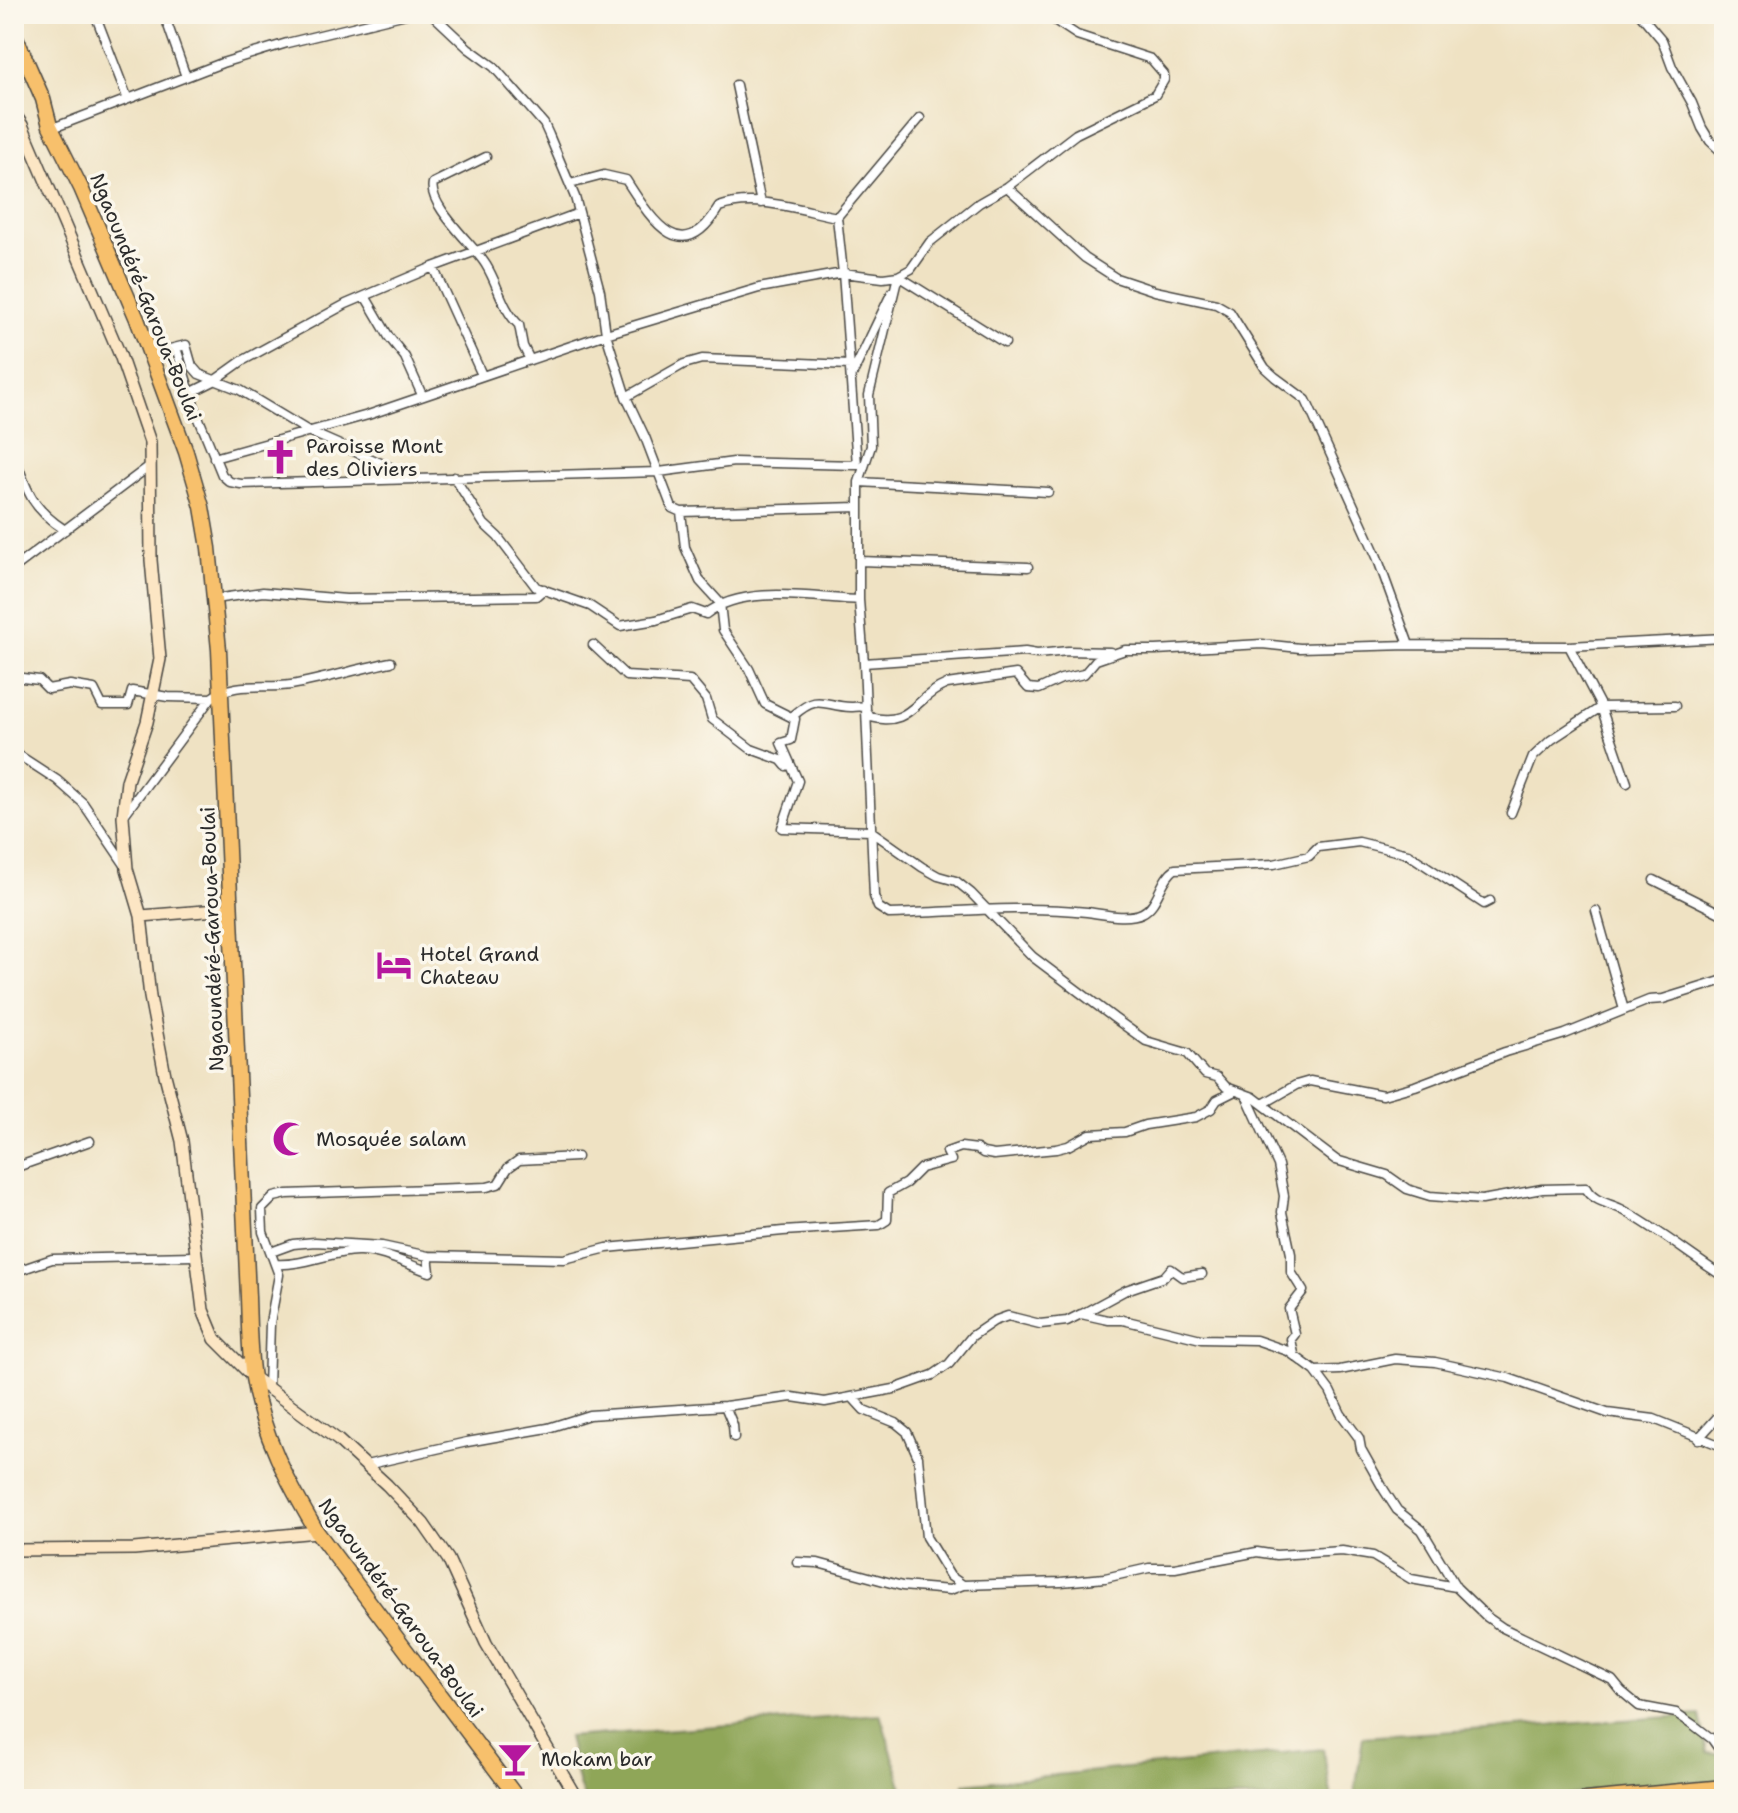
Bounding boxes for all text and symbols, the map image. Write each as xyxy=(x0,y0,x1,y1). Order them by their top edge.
street label: Ngaoundéré-Garoua-Boulai xyxy=(84,169,208,425)
place label: Paroisse Mont des Oliviers xyxy=(306,433,444,482)
church icon: Paroisse Mont des Oliviers xyxy=(261,438,299,476)
street label: Ngaoundéré-Garoua-Boulai xyxy=(194,806,230,1072)
place label: Hotel Grand Chateau xyxy=(420,941,540,990)
hotel icon: Hotel Grand Chateau xyxy=(375,946,413,984)
mosque icon: Mosquée salam xyxy=(271,1120,309,1158)
place label: Mosquée salam xyxy=(316,1126,466,1152)
street label: Ngaoundéré-Garoua-Boulai xyxy=(313,1493,489,1723)
bar icon: Mokam bar xyxy=(496,1740,534,1778)
place label: Mokam bar xyxy=(541,1746,653,1772)

